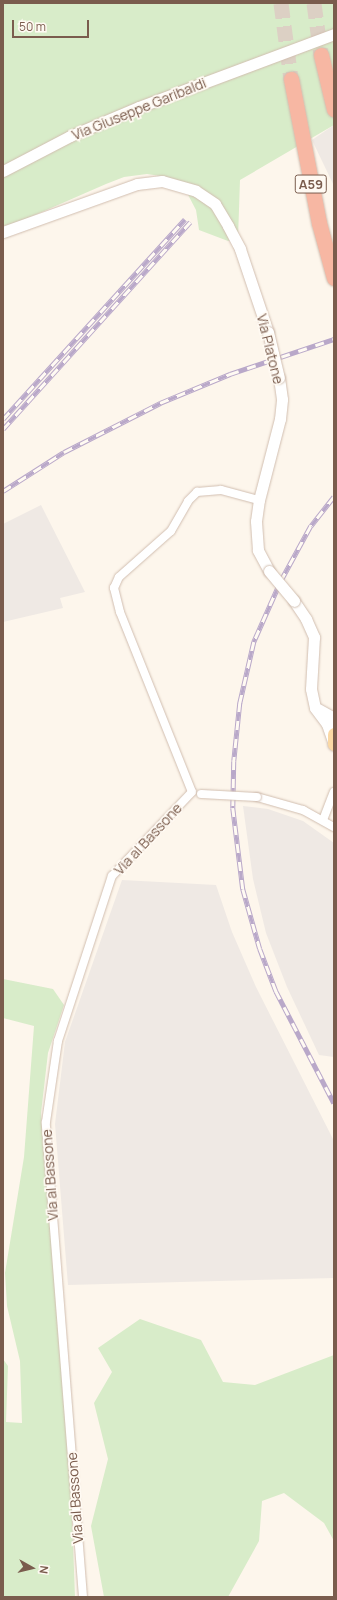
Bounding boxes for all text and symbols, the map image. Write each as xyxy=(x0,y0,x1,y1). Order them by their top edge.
scale bar xyxy=(14,12,91,38)
text: 50 m xyxy=(19,18,46,35)
street label: Via Giuseppe Garibaldi xyxy=(69,74,209,144)
road number: A59 xyxy=(294,173,328,195)
street label: Via Platone xyxy=(253,312,287,386)
street label: Via al Bassone xyxy=(111,800,185,878)
street label: Via al Bassone xyxy=(38,1129,62,1221)
street label: Via al Bassone xyxy=(63,1452,87,1544)
north arrow xyxy=(12,1548,52,1588)
text: N xyxy=(36,1565,52,1575)

